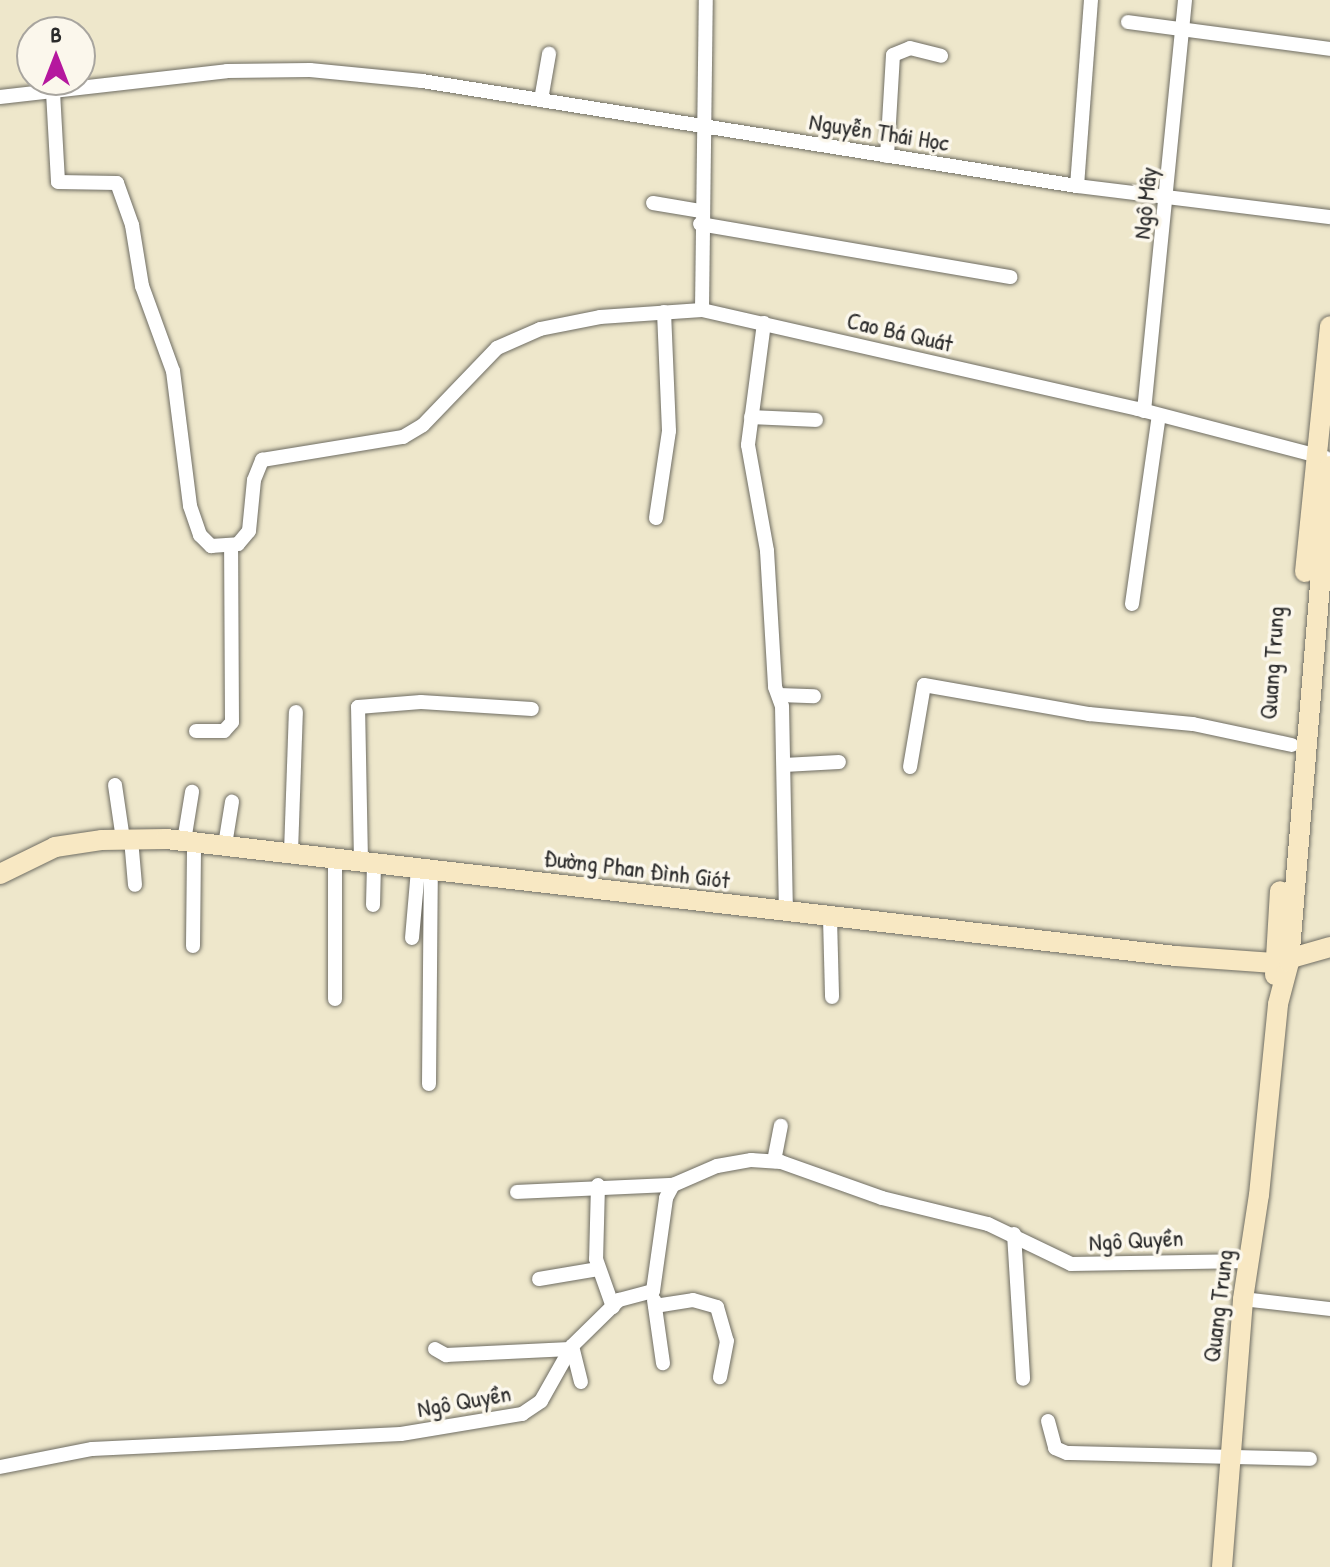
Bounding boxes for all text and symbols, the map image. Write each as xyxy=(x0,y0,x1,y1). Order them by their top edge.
north arrow xyxy=(16,16,96,96)
text: B xyxy=(50,19,62,49)
street label: Nguyễn Thái Học xyxy=(807,107,951,157)
street label: Ngô Mây xyxy=(1127,165,1163,241)
street label: Cao Bá Quát xyxy=(844,306,956,358)
street label: Quang Trung xyxy=(1254,605,1290,721)
street label: Đường Phan Đình Giót xyxy=(543,843,731,895)
street label: Ngô Quyền xyxy=(1088,1223,1184,1257)
street label: Quang Trung xyxy=(1197,1248,1239,1364)
street label: Ngô Quyền xyxy=(415,1379,513,1423)

